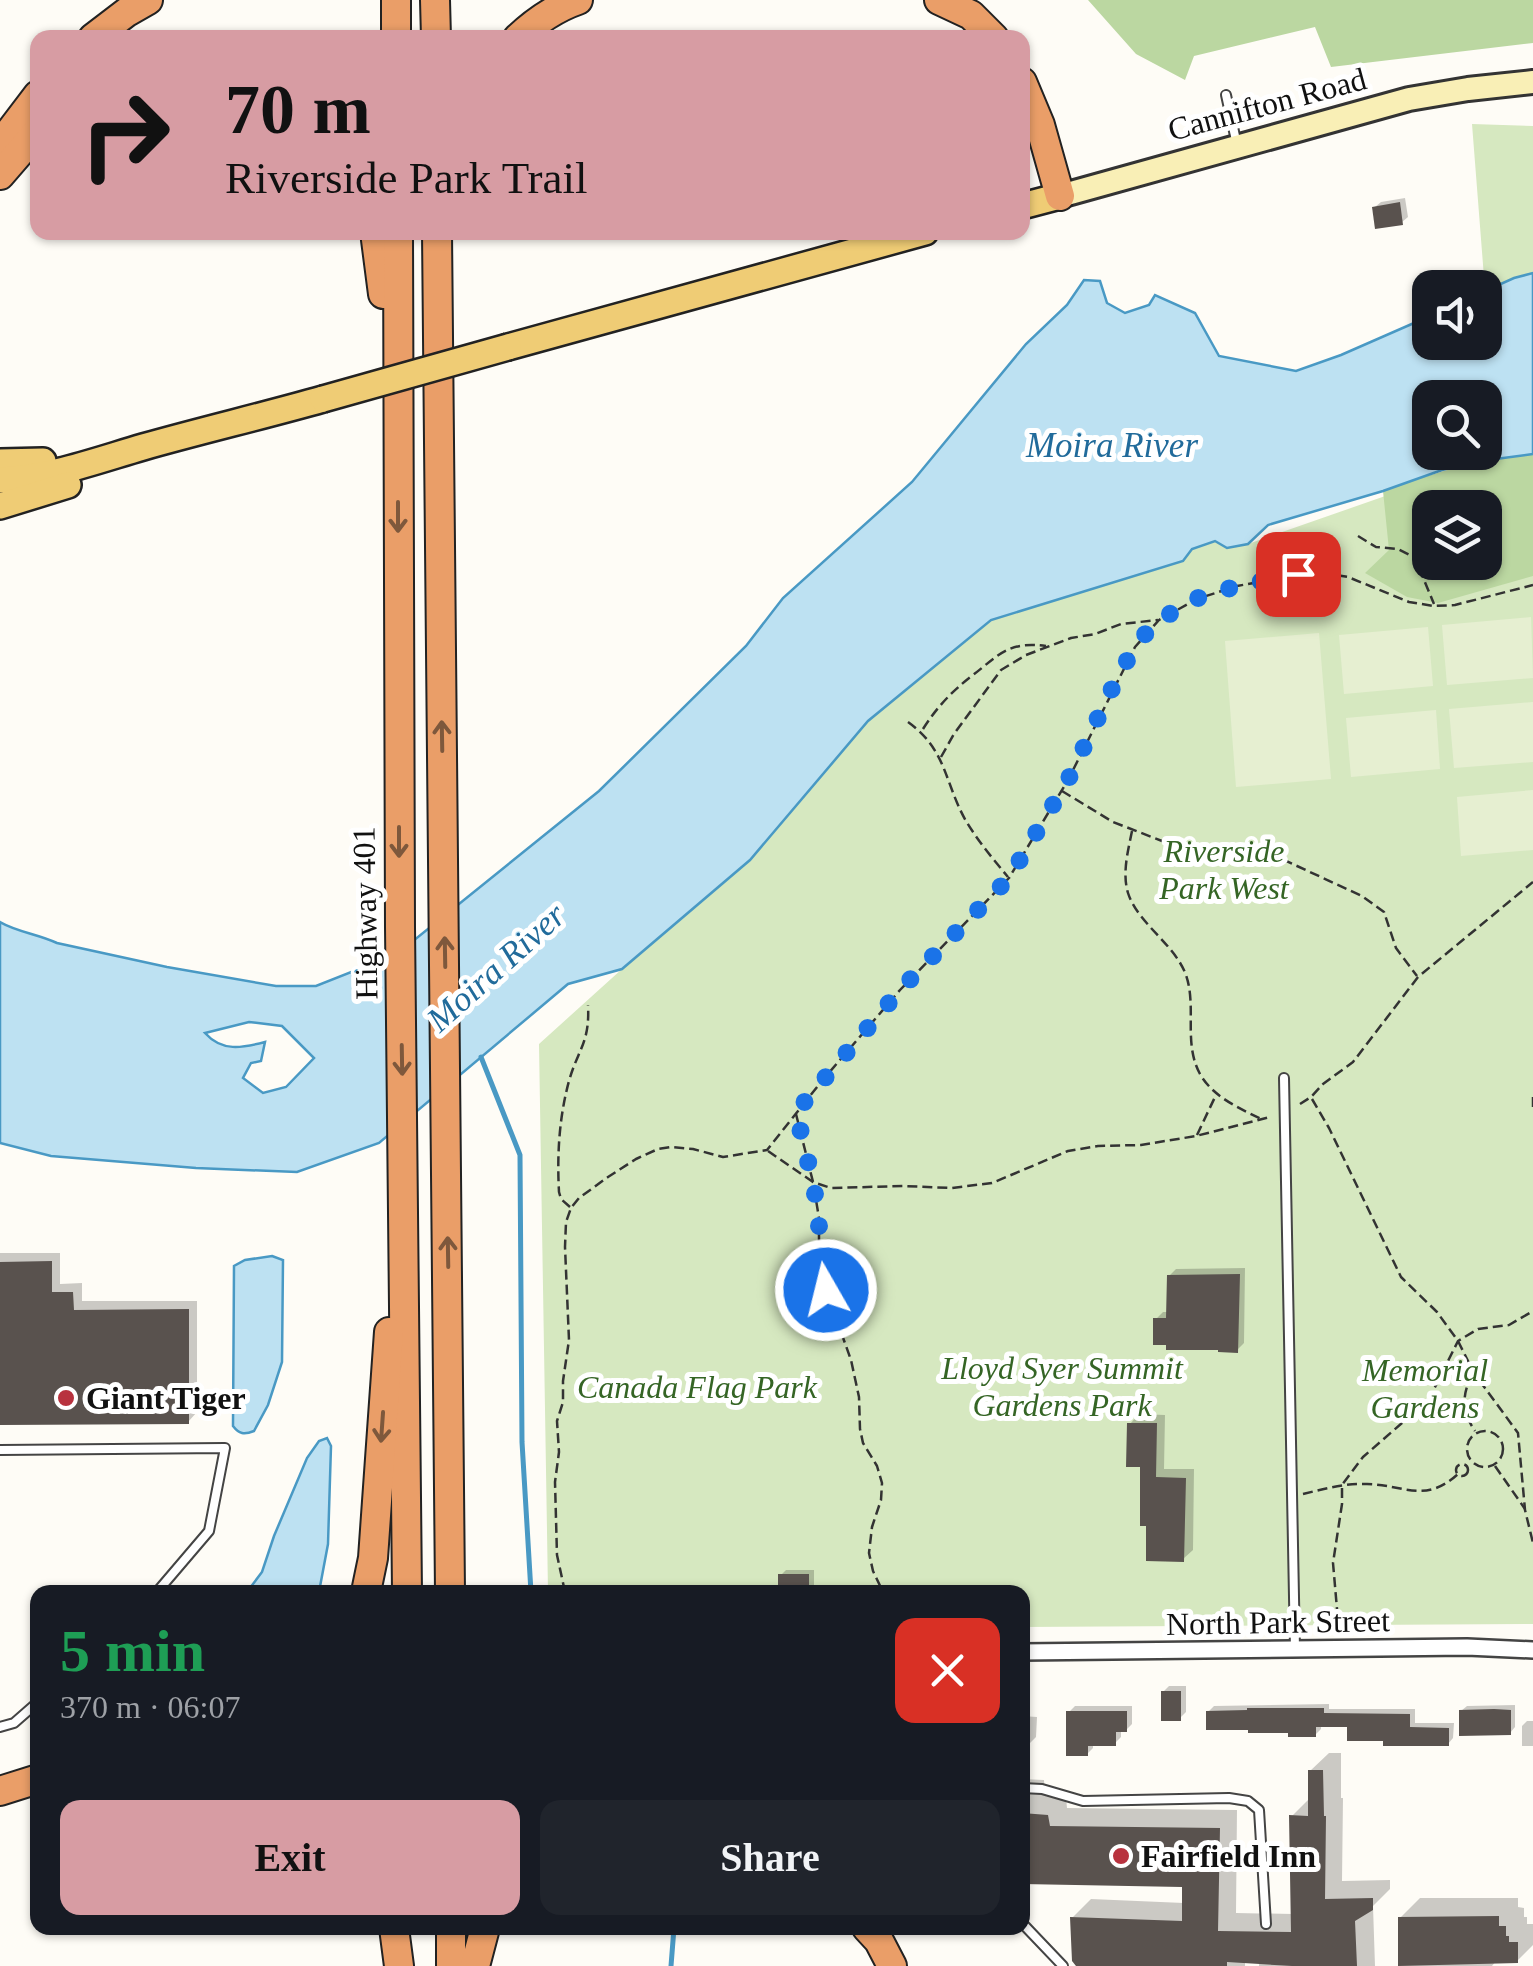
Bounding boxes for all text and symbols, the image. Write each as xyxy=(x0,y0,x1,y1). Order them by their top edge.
street label: Cannifton Road xyxy=(1164,60,1370,148)
icon: right xyxy=(60,70,190,200)
text: 70 m xyxy=(225,71,371,148)
text: Riverside Park Trail xyxy=(225,153,588,203)
map controls xyxy=(1412,270,1502,580)
button: sound xyxy=(1412,270,1502,360)
button: search xyxy=(1412,380,1502,470)
water label: Moira River xyxy=(1025,426,1198,465)
button: layers xyxy=(1412,490,1502,580)
one-way arrow xyxy=(388,500,408,532)
pin xyxy=(1256,532,1341,617)
icon: arrive xyxy=(1271,547,1326,602)
one-way arrow xyxy=(433,721,452,753)
one-way arrow xyxy=(390,824,408,857)
street label: Highway 401 xyxy=(345,826,385,1000)
park label: Riverside Park West xyxy=(1158,833,1290,906)
water label: Moira River xyxy=(419,895,574,1040)
one-way arrow xyxy=(436,937,454,970)
one-way arrow xyxy=(392,1043,411,1075)
one-way arrow xyxy=(438,1236,458,1268)
position arrow xyxy=(774,1238,878,1342)
park label: Lloyd Syer Summit Gardens Park xyxy=(940,1350,1184,1423)
park label: Memorial Gardens xyxy=(1361,1352,1488,1425)
park label: Canada Flag Park xyxy=(577,1369,818,1405)
place label: Giant Tiger xyxy=(86,1380,246,1416)
marker: Giant Tiger xyxy=(55,1387,77,1409)
one-way arrow xyxy=(372,1411,391,1443)
street label: North Park Street xyxy=(1166,1602,1390,1642)
text: 5 min xyxy=(60,1618,205,1684)
button: close xyxy=(895,1618,1000,1723)
text: 370 m · 06:07 xyxy=(60,1689,240,1725)
button: Exit xyxy=(60,1800,520,1915)
button: Share xyxy=(540,1800,1000,1915)
place label: Fairfield Inn xyxy=(1141,1838,1316,1874)
marker: Fairfield Inn xyxy=(1110,1845,1132,1867)

